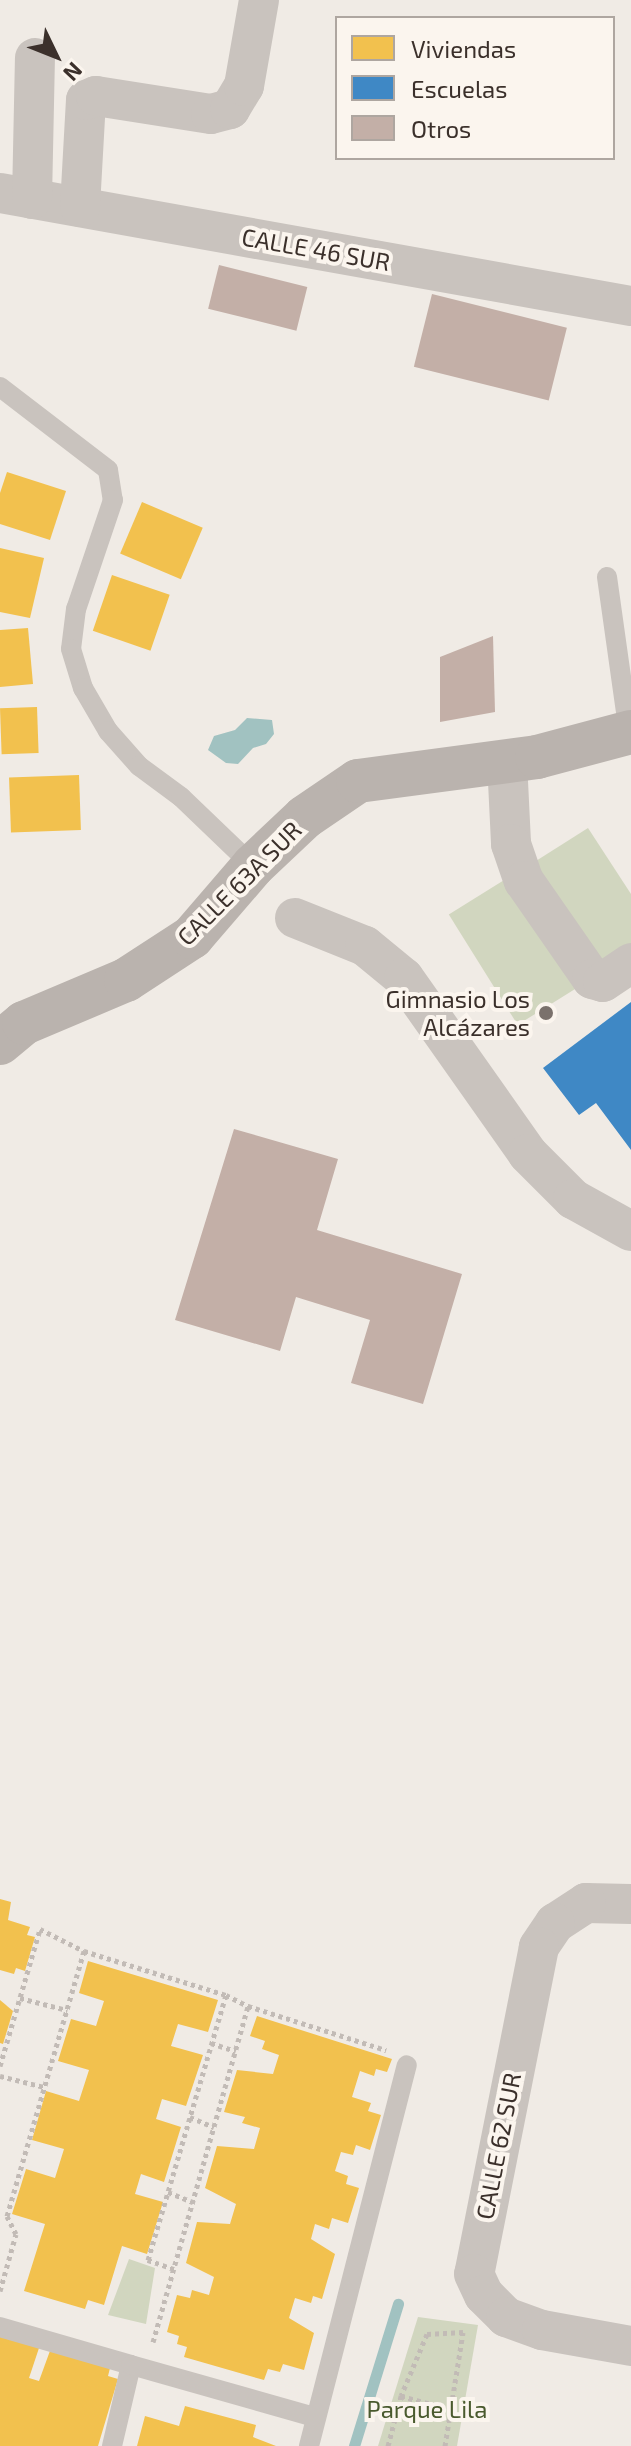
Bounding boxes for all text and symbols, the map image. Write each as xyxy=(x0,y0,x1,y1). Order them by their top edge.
north arrow xyxy=(16,16,96,96)
legend xyxy=(335,16,615,160)
text: Viviendas xyxy=(411,34,516,63)
text: N xyxy=(59,58,88,87)
text: Escuelas xyxy=(411,74,507,103)
text: Otros xyxy=(411,114,471,143)
street label: CALLE 46 SUR xyxy=(240,222,392,276)
street label: CALLE 63A SUR xyxy=(171,815,307,951)
place label: Gimnasio Los Alcázares xyxy=(386,985,530,1041)
marker: Gimnasio Los Alcázares xyxy=(537,1004,555,1022)
street label: CALLE 62 SUR xyxy=(470,2070,526,2222)
park label: Parque Lila xyxy=(367,2395,487,2423)

